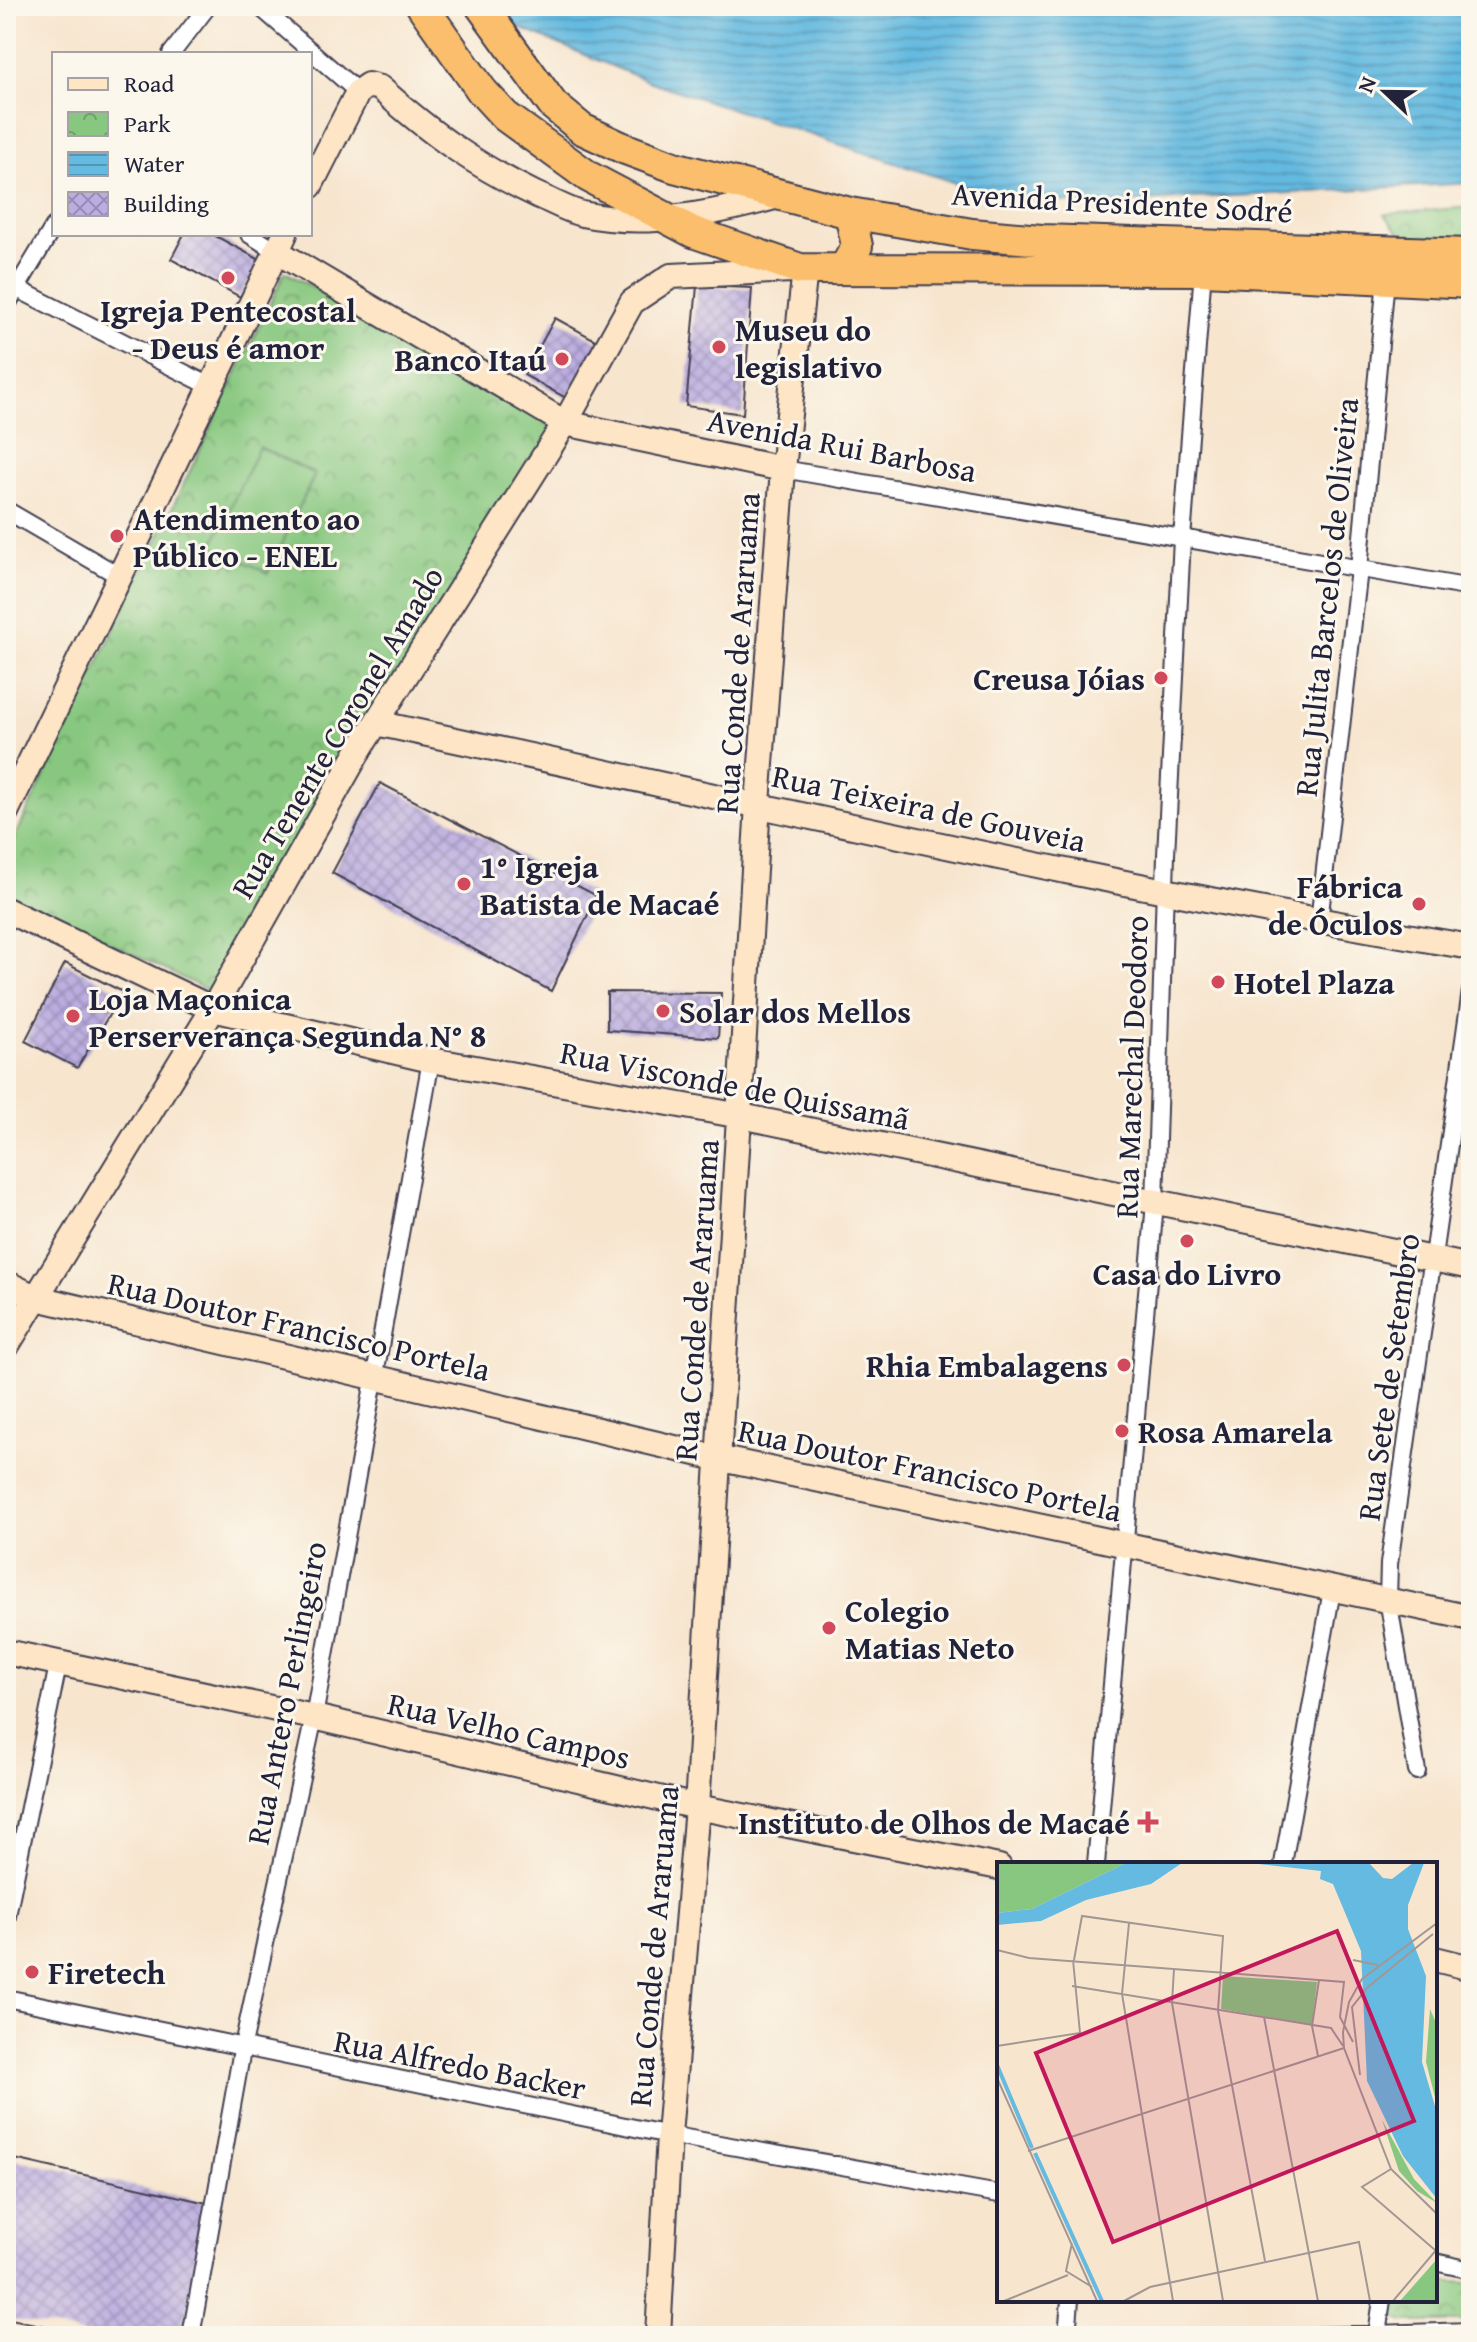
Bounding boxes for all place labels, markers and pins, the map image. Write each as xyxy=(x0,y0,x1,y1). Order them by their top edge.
marker: Igreja Pentecostal - Deus é amor xyxy=(219,269,237,287)
place label: Igreja Pentecostal - Deus é amor xyxy=(100,287,356,371)
place label: Museu do legislativo xyxy=(735,306,882,390)
place label: Banco Itaú xyxy=(394,336,547,383)
marker: Museu do legislativo xyxy=(710,338,728,356)
marker: Banco Itaú xyxy=(553,350,571,368)
place label: Atendimento ao Público - ENEL xyxy=(133,495,360,579)
marker: Atendimento ao Público - ENEL xyxy=(108,527,126,545)
place label: Creusa Jóias xyxy=(973,655,1145,702)
marker: Creusa Jóias xyxy=(1152,669,1170,687)
place label: 1° Igreja Batista de Macaé xyxy=(480,843,719,927)
place label: Fábrica de Óculos xyxy=(1268,863,1404,947)
marker: 1° Igreja Batista de Macaé xyxy=(455,875,473,893)
marker: Fábrica de Óculos xyxy=(1410,895,1428,913)
place label: Hotel Plaza xyxy=(1234,959,1395,1006)
marker: Hotel Plaza xyxy=(1209,973,1227,991)
place label: Loja Maçonica Perserverança Segunda N° 8 xyxy=(89,975,486,1059)
place label: Solar dos Mellos xyxy=(679,988,911,1035)
marker: Solar dos Mellos xyxy=(654,1002,672,1020)
marker: Loja Maçonica Perserverança Segunda N° 8 xyxy=(64,1007,82,1025)
marker: Casa do Livro xyxy=(1178,1232,1196,1250)
place label: Casa do Livro xyxy=(1093,1250,1281,1297)
place label: Rhia Embalagens xyxy=(866,1342,1108,1389)
marker: Rhia Embalagens xyxy=(1115,1356,1133,1374)
place label: Rosa Amarela xyxy=(1138,1408,1333,1455)
marker: Rosa Amarela xyxy=(1113,1422,1131,1440)
place label: Colegio Matias Neto xyxy=(845,1587,1014,1671)
marker: Colegio Matias Neto xyxy=(820,1619,838,1637)
place label: Instituto de Olhos de Macaé xyxy=(738,1799,1130,1846)
marker: Instituto de Olhos de Macaé xyxy=(1137,1811,1159,1833)
place label: Firetech xyxy=(48,1949,166,1996)
marker: Firetech xyxy=(23,1963,41,1981)

